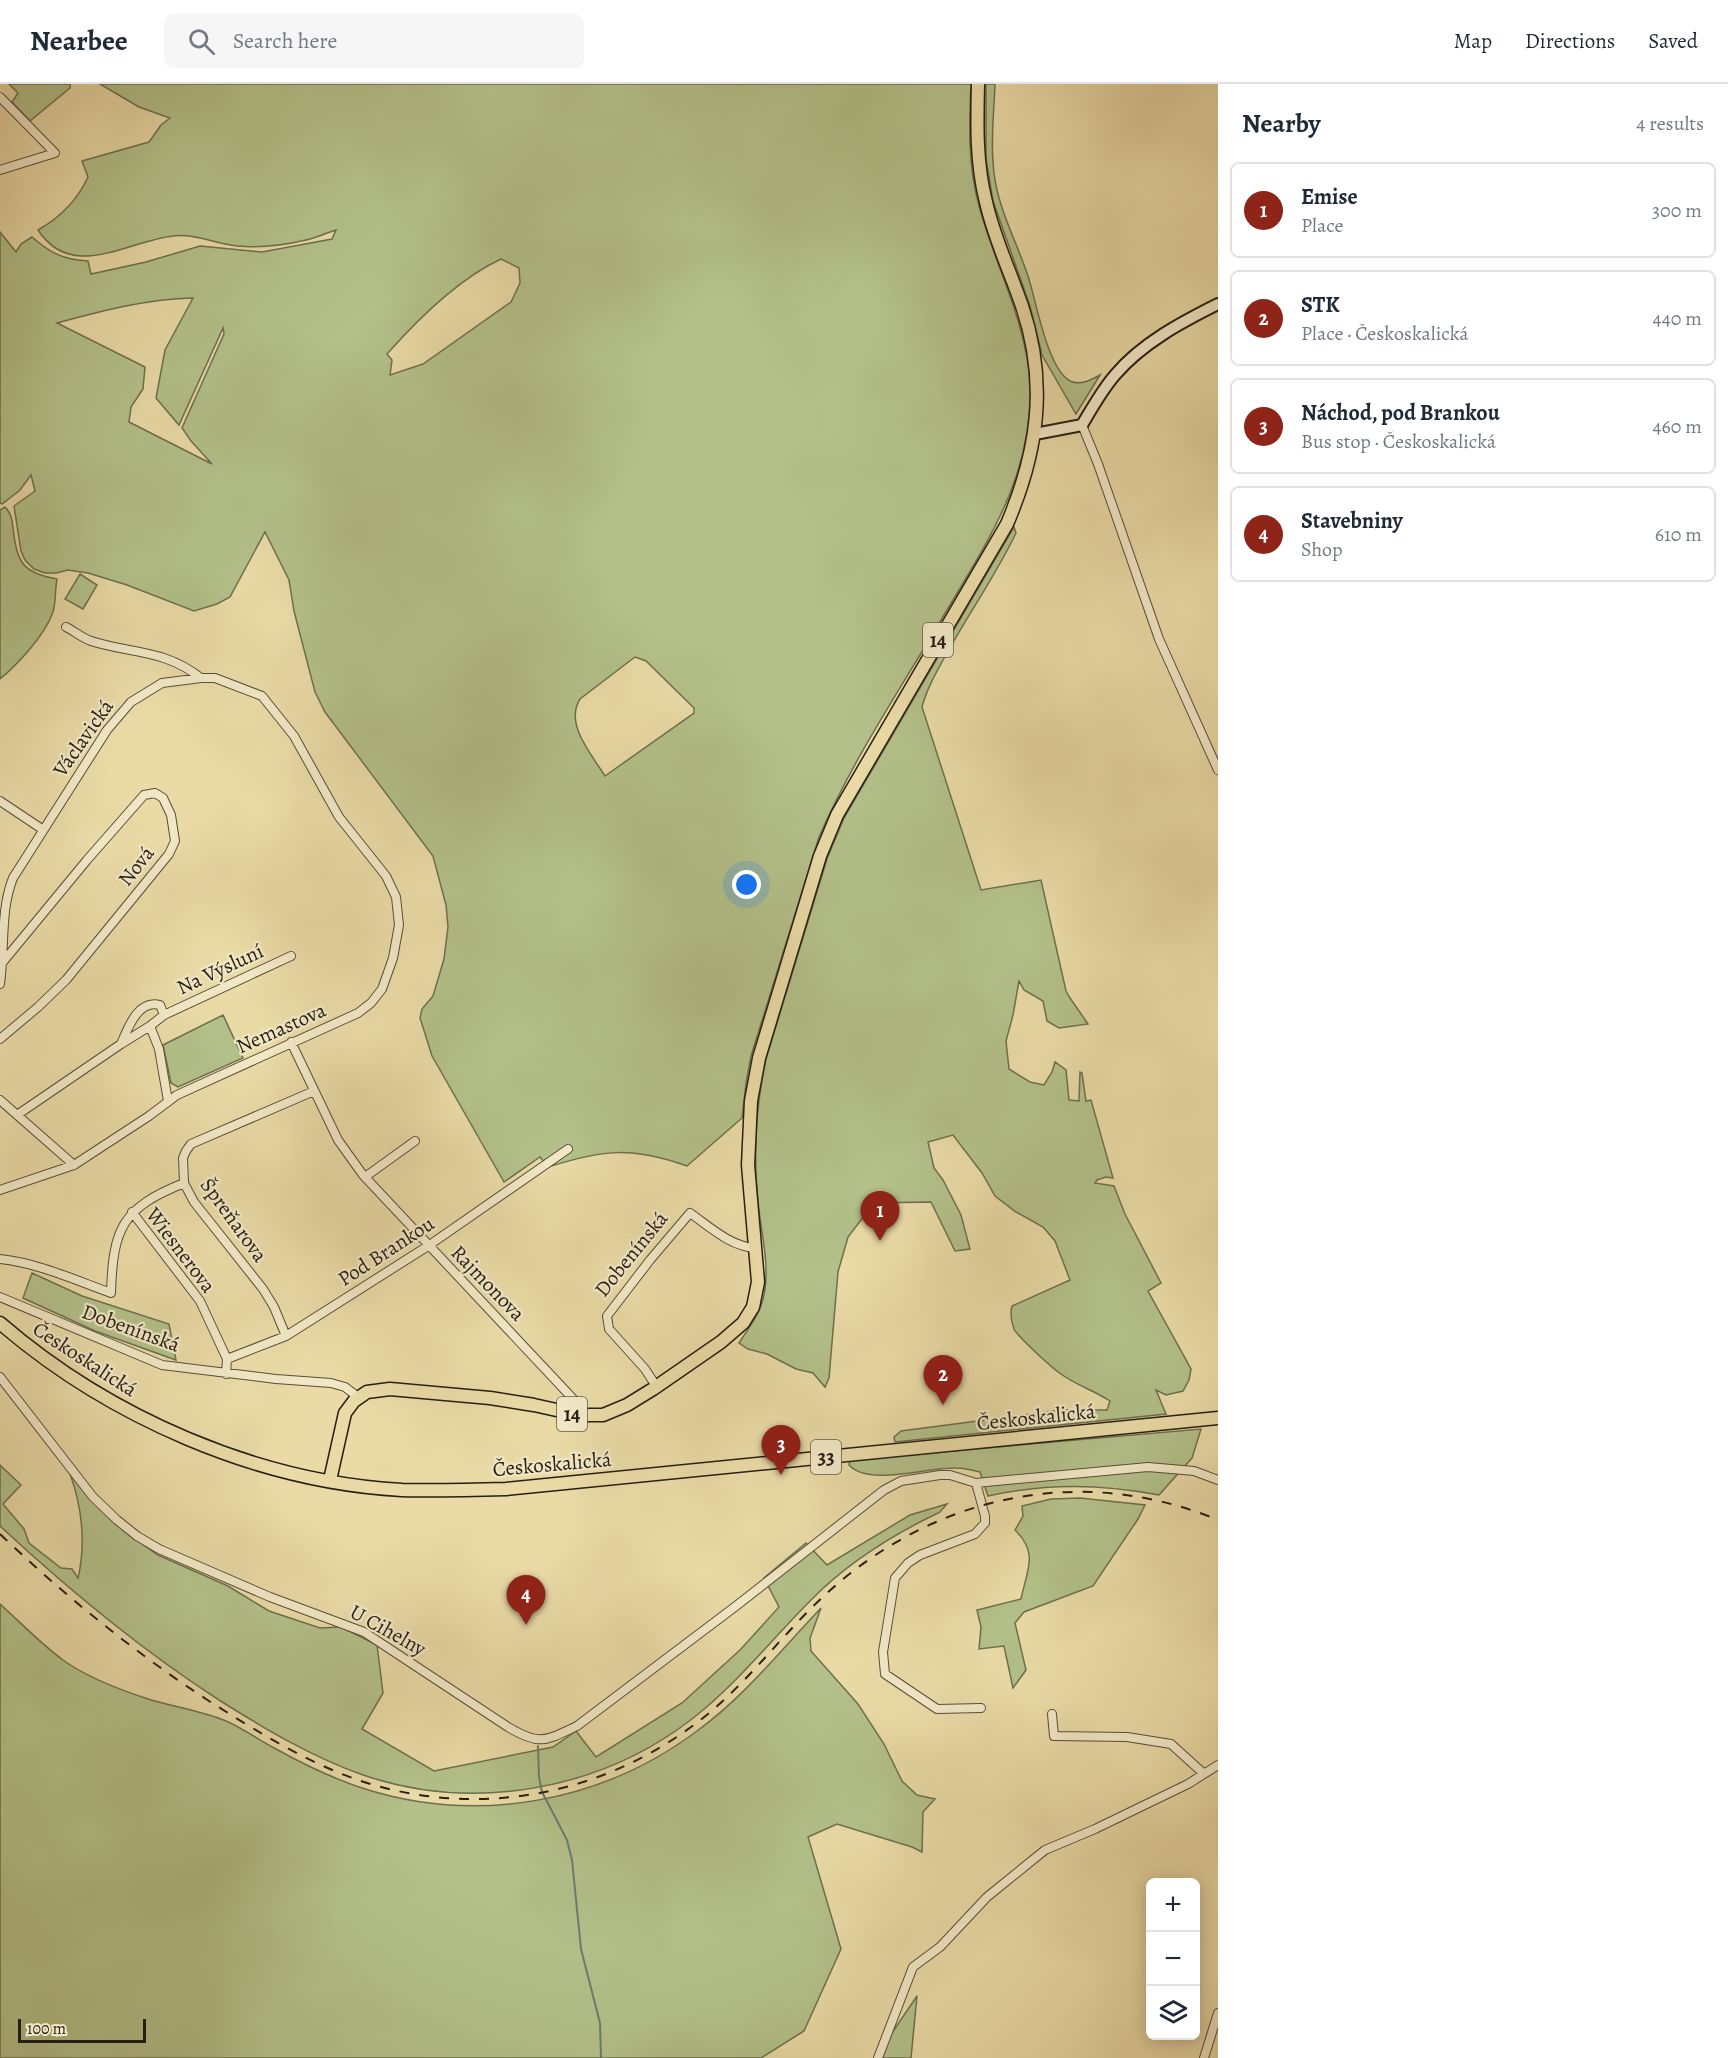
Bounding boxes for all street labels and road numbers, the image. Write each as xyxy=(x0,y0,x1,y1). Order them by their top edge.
road number: 14 xyxy=(923,623,953,657)
street label: Václavická xyxy=(46,694,120,783)
street label: Nová xyxy=(112,840,161,892)
street label: Na Výsluní xyxy=(172,937,268,1001)
street label: Nemastova xyxy=(232,996,331,1060)
street label: Špreňarova xyxy=(194,1172,274,1268)
street label: Wiesnerova xyxy=(139,1201,222,1299)
street label: Dobenínská xyxy=(588,1205,674,1303)
street label: Pod Brankou xyxy=(332,1209,440,1293)
street label: Rajmonova xyxy=(445,1239,531,1327)
street label: Dobenínská xyxy=(78,1297,184,1359)
street label: Českoskalická xyxy=(27,1315,143,1403)
road number: 14 xyxy=(557,1397,587,1431)
street label: Českoskalická xyxy=(975,1397,1097,1437)
road number: 33 xyxy=(811,1440,841,1474)
street label: Českoskalická xyxy=(491,1445,613,1483)
street label: U Cihelny xyxy=(345,1598,432,1663)

